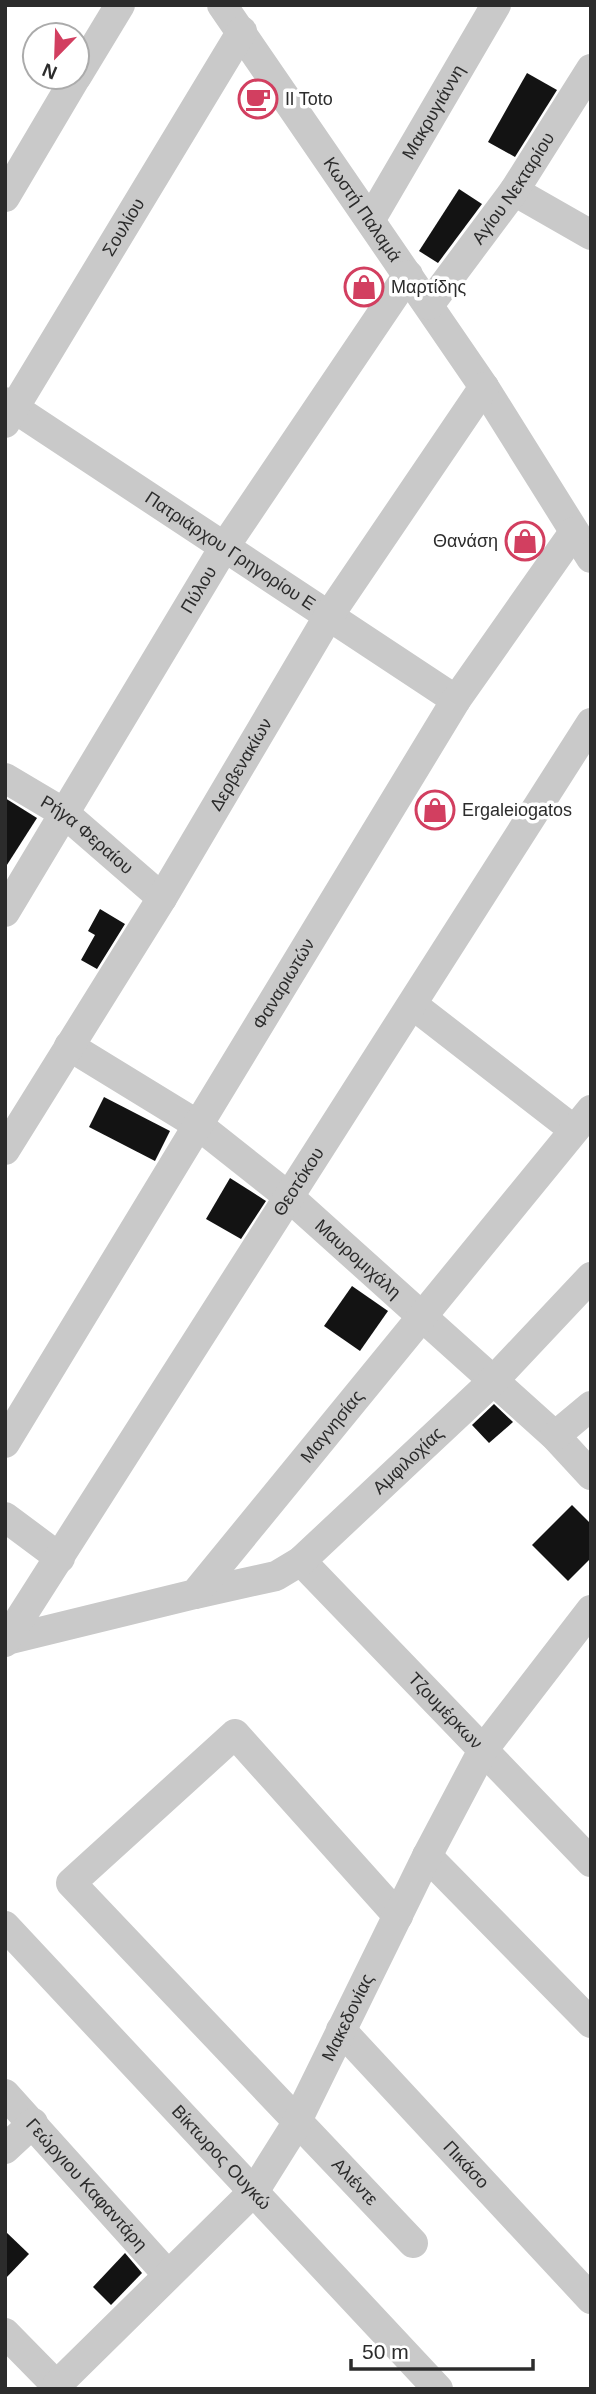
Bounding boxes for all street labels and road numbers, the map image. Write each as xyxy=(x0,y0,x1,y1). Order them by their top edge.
street label: Μακρυγιάννη xyxy=(398,61,469,163)
street label: Αγίου Νεκταρίου xyxy=(468,129,558,248)
street label: Κωστή Παλαμά xyxy=(319,153,405,266)
street label: Σουλίου xyxy=(98,195,149,260)
street label: Πατριάρχου Γρηγορίου Ε xyxy=(141,487,319,614)
street label: Πύλου xyxy=(177,562,220,617)
street label: Δερβενακίων xyxy=(206,715,276,814)
street label: Ρήγα Φεραίου xyxy=(37,791,137,878)
street label: Φαναριωτών xyxy=(249,935,319,1033)
street label: Θεοτόκου xyxy=(269,1144,328,1220)
street label: Μαυρομιχάλη xyxy=(311,1215,405,1303)
street label: Μαγνησίας xyxy=(297,1386,368,1467)
street label: Αμφιλοχίας xyxy=(369,1423,448,1498)
street label: Τζουμέρκων xyxy=(404,1669,487,1753)
street label: Μακεδονίας xyxy=(318,1970,378,2064)
street label: Βίκτωρος Ουγκώ xyxy=(168,2101,275,2214)
street label: Γεώργιου Καφαντάρη xyxy=(22,2114,151,2255)
street label: Πικάσο xyxy=(439,2137,493,2193)
street label: Αλιέντε xyxy=(328,2154,382,2209)

